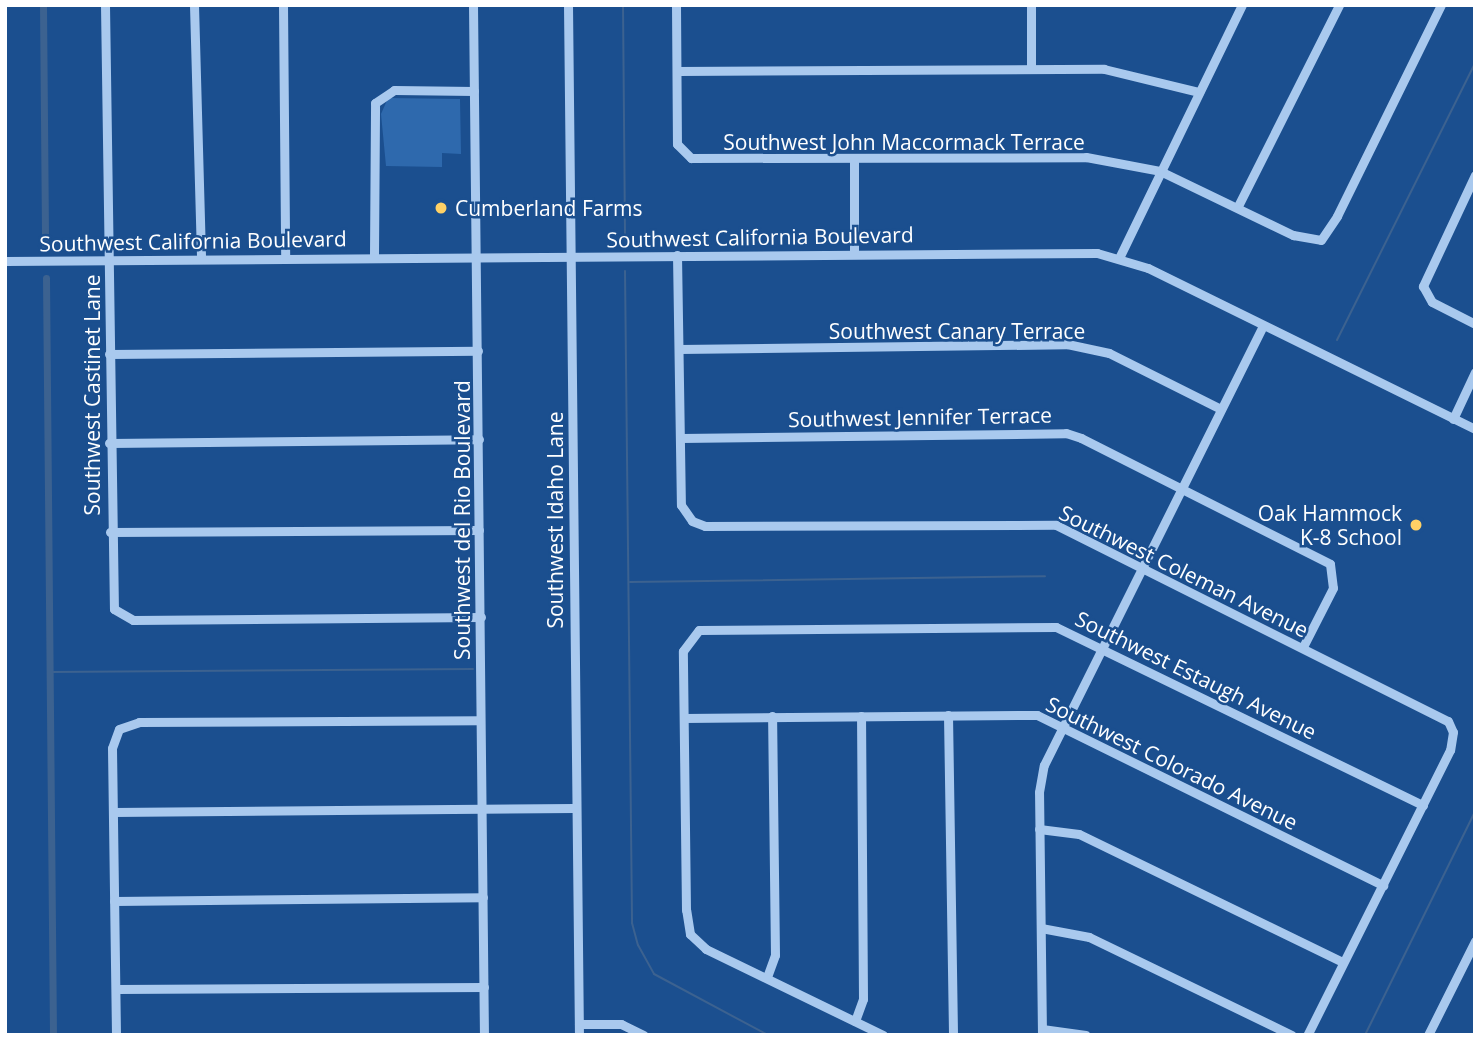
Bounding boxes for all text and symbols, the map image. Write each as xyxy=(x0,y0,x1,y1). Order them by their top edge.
street label: Southwest John Maccormack Terrace xyxy=(723,129,1085,155)
place label: Cumberland Farms xyxy=(455,195,642,221)
marker: Cumberland Farms xyxy=(433,200,449,216)
street label: Southwest California Boulevard xyxy=(606,222,914,252)
street label: Southwest California Boulevard xyxy=(39,226,347,256)
street label: Southwest Castinet Lane xyxy=(79,274,105,516)
street label: Southwest Canary Terrace xyxy=(829,318,1085,344)
street label: Southwest del Rio Boulevard xyxy=(449,380,475,660)
street label: Southwest Jennifer Terrace xyxy=(788,402,1052,432)
street label: Southwest Idaho Lane xyxy=(542,411,568,629)
street label: Southwest Coleman Avenue xyxy=(1055,500,1313,642)
place label: Oak Hammock K-8 School xyxy=(1258,500,1402,550)
marker: Oak Hammock K-8 School xyxy=(1408,517,1424,533)
street label: Southwest Estaugh Avenue xyxy=(1071,606,1321,744)
street label: Southwest Colorado Avenue xyxy=(1042,691,1302,835)

